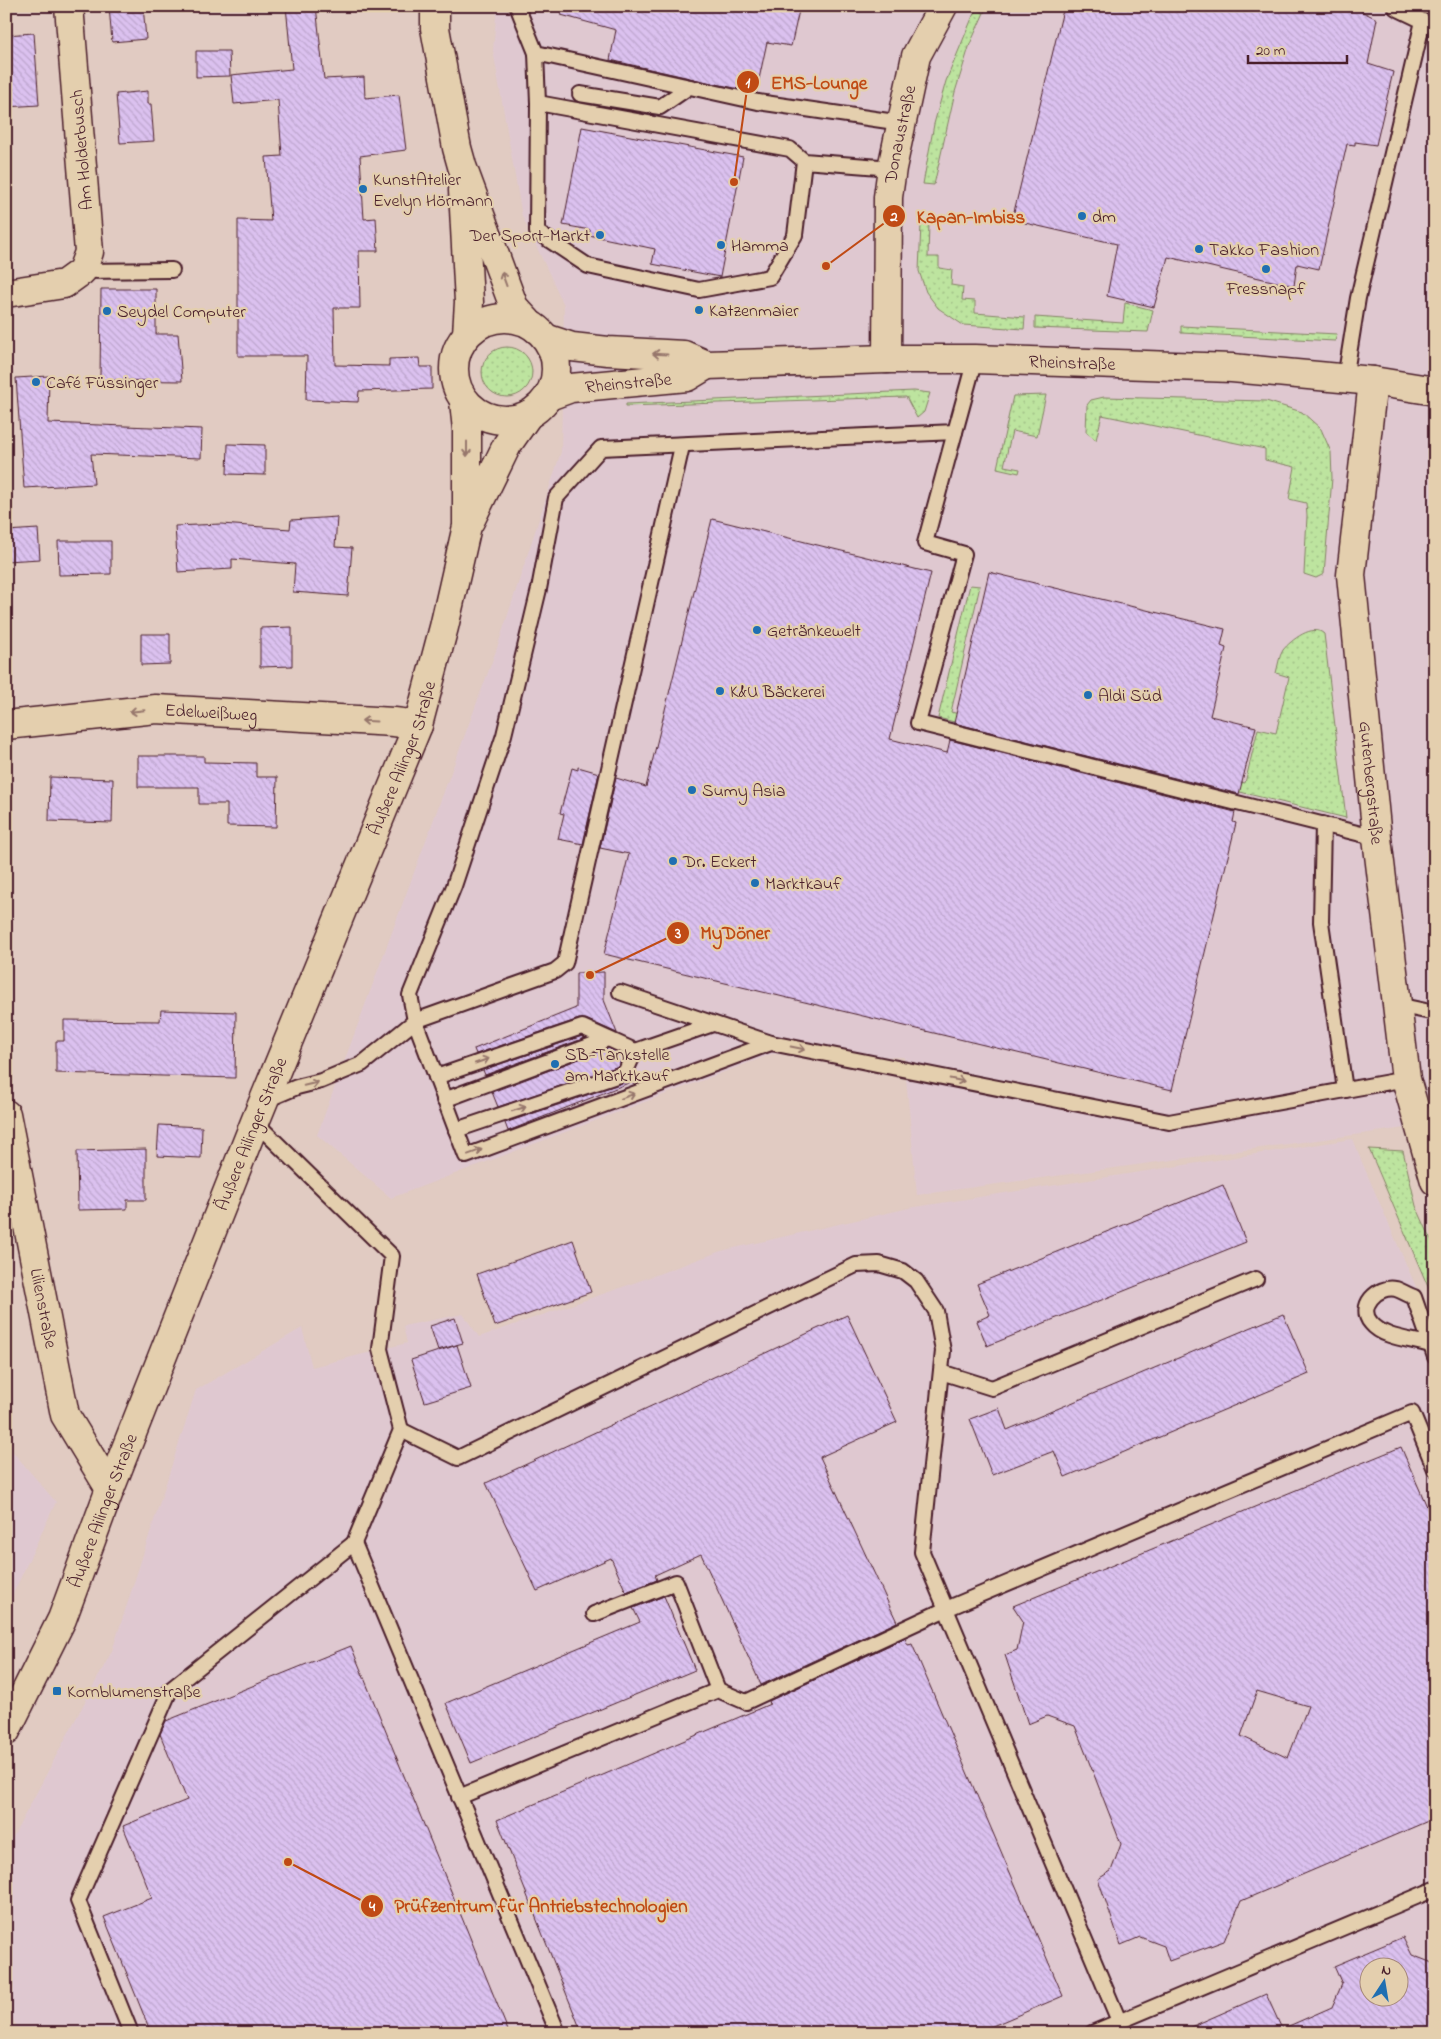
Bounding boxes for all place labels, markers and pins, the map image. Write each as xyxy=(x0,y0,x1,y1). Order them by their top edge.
callout: EMS-Lounge xyxy=(736,65,877,99)
place label: KunstAtelier Evelyn Hörmann xyxy=(373,168,493,215)
marker: KunstAtelier Evelyn Hörmann xyxy=(357,183,369,195)
callout: Kapan-Imbiss xyxy=(882,199,1035,233)
place label: dm xyxy=(1092,205,1116,231)
marker: dm xyxy=(1076,210,1088,222)
place label: Der Sport-Markt xyxy=(468,224,590,250)
marker: Der Sport-Markt xyxy=(594,229,606,241)
place label: Hamma xyxy=(731,234,789,260)
place label: Takko Fashion xyxy=(1209,238,1319,264)
marker: Hamma xyxy=(715,239,727,251)
marker: Takko Fashion xyxy=(1193,243,1205,255)
marker: Fressnapf xyxy=(1260,263,1272,275)
place label: Fressnapf xyxy=(1226,277,1306,303)
place label: Katzenmaier xyxy=(709,299,799,325)
place label: Seydel Computer xyxy=(117,300,246,326)
marker: Katzenmaier xyxy=(693,304,705,316)
marker: Seydel Computer xyxy=(101,305,113,317)
place label: Café Füssinger xyxy=(46,371,159,398)
marker: Café Füssinger xyxy=(30,376,42,388)
place label: Getränkewelt xyxy=(767,619,861,645)
marker: Getränkewelt xyxy=(751,624,763,636)
place label: K&U Bäckerei xyxy=(730,680,825,706)
place label: Aldi Süd xyxy=(1098,684,1162,710)
marker: K&U Bäckerei xyxy=(714,685,726,697)
marker: Aldi Süd xyxy=(1082,689,1094,701)
place label: Sumy Asia xyxy=(702,779,785,805)
marker: Sumy Asia xyxy=(686,784,698,796)
place label: Dr. Eckert xyxy=(682,850,756,876)
marker: Dr. Eckert xyxy=(667,855,679,867)
place label: Marktkauf xyxy=(765,872,842,898)
marker: Marktkauf xyxy=(749,877,761,889)
callout: MyDöner xyxy=(665,916,780,950)
place label: SB-Tankstelle am Marktkauf xyxy=(565,1043,671,1090)
marker: SB-Tankstelle am Marktkauf xyxy=(549,1058,561,1070)
place label: Kornblumenstraße xyxy=(67,1680,202,1706)
marker: Kornblumenstraße xyxy=(51,1685,63,1697)
callout: Prüfzentrum für Antriebstechnologien xyxy=(360,1889,698,1923)

